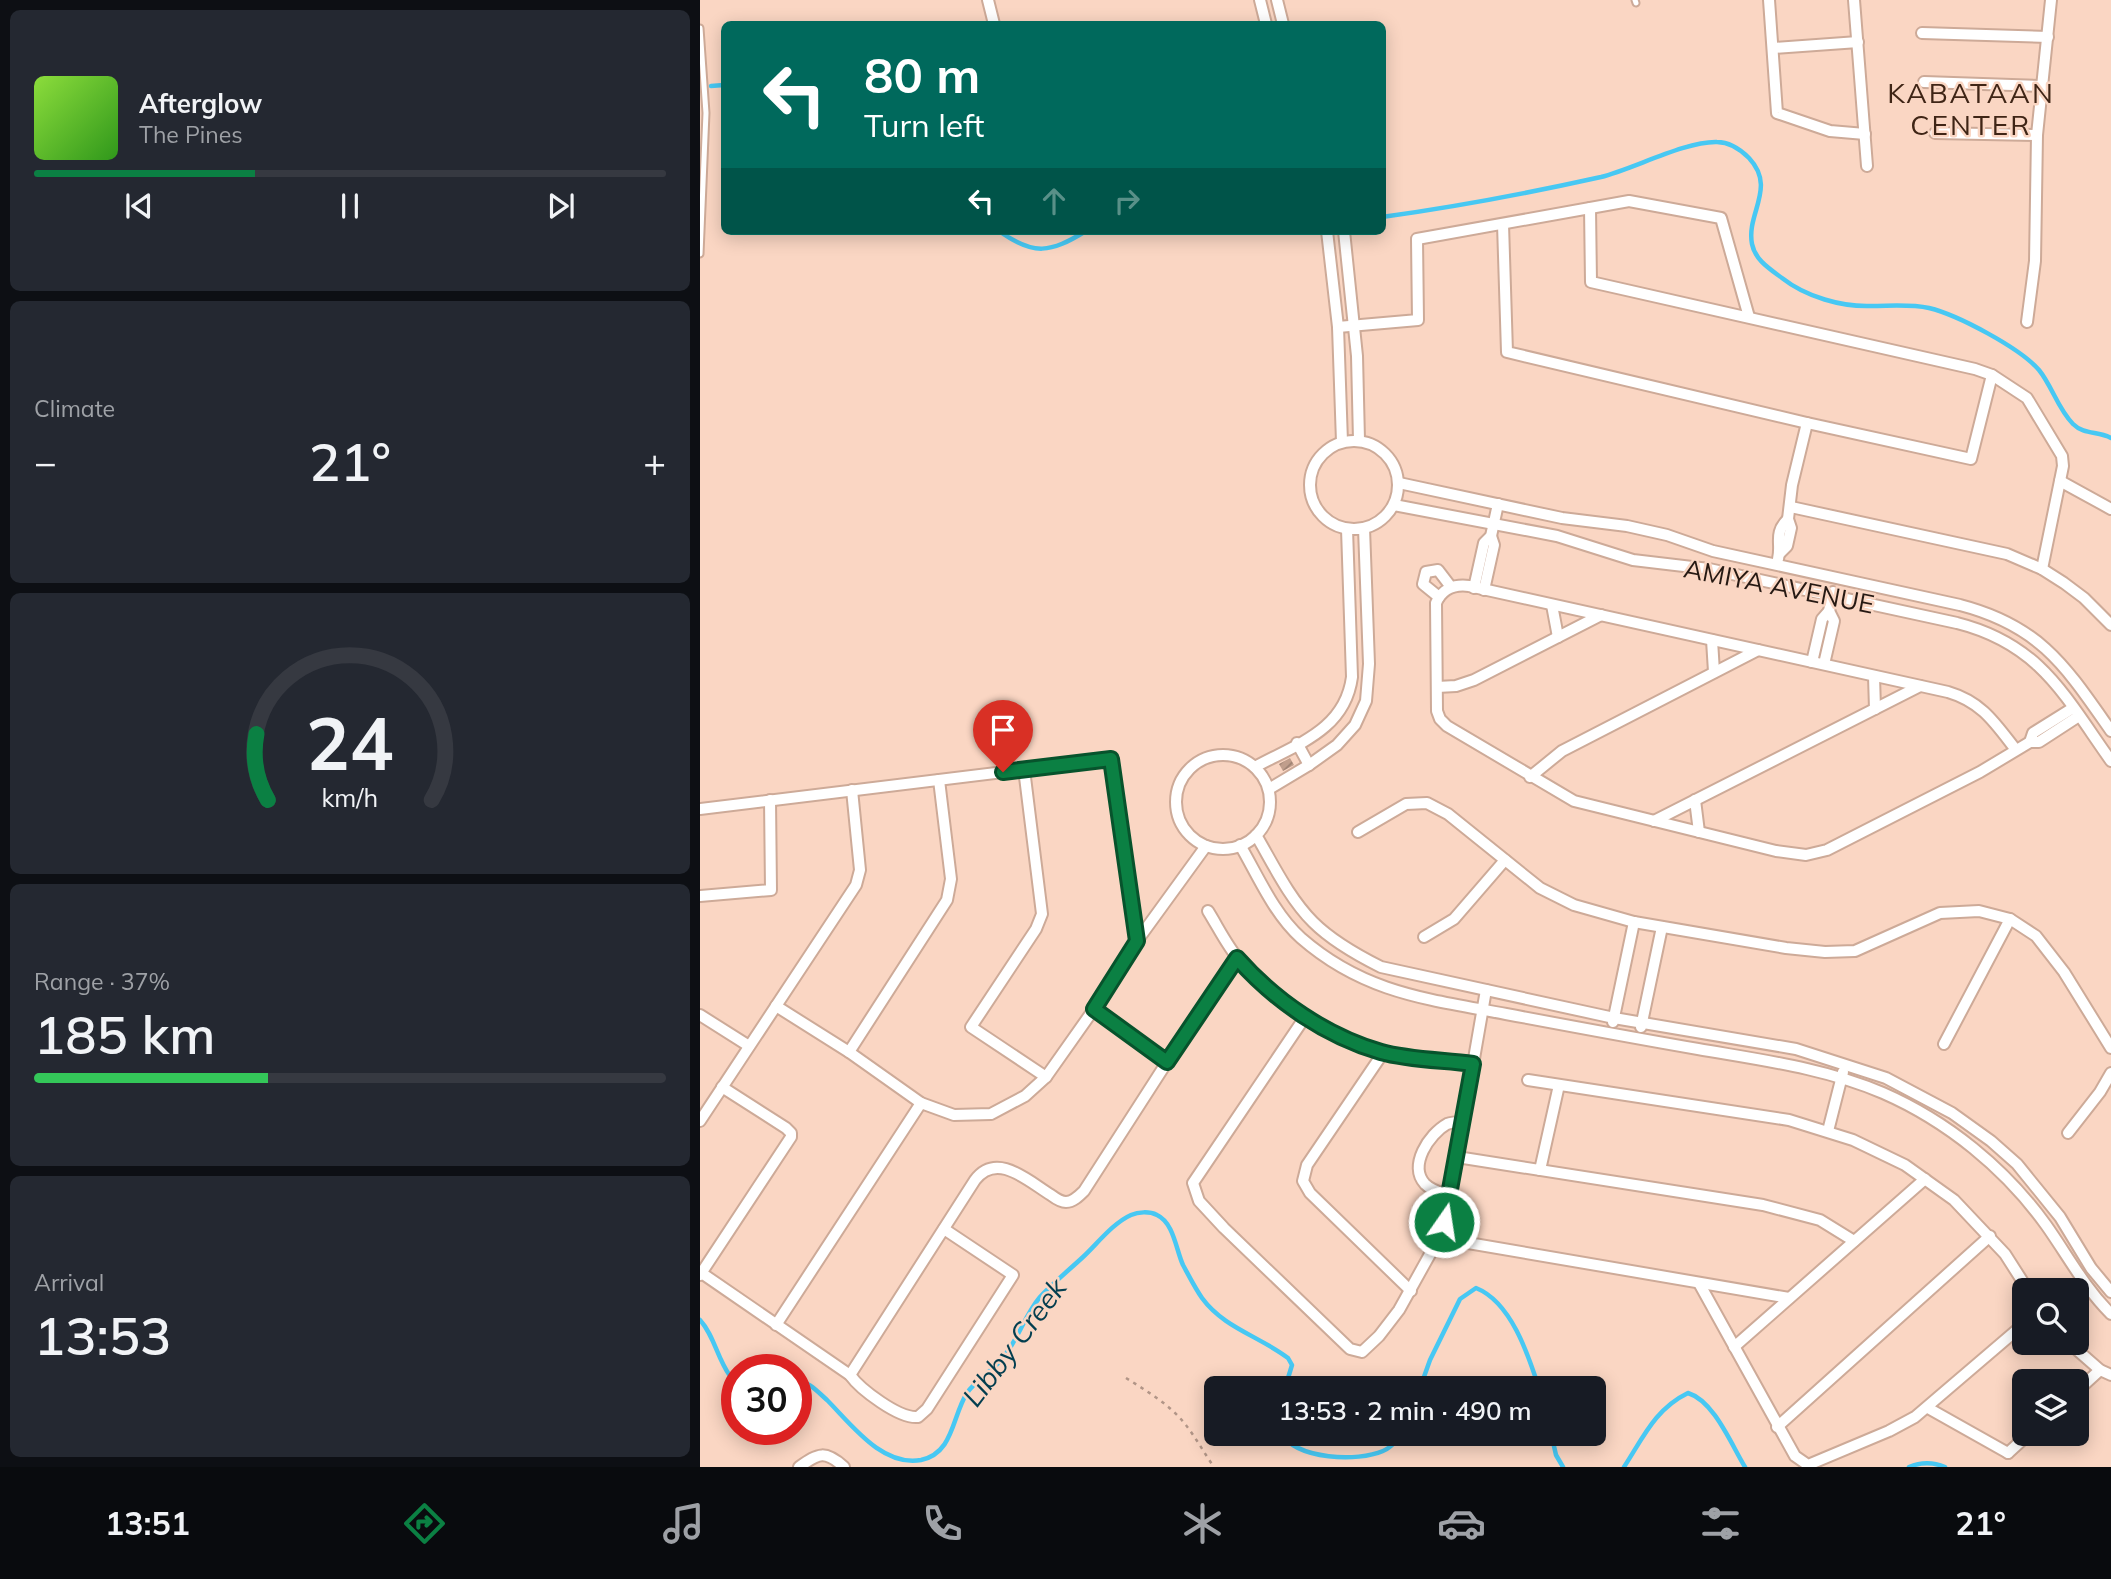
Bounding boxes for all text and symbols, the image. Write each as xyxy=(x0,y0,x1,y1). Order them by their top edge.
text: 80 m xyxy=(864,44,980,105)
icon: left xyxy=(749,49,840,140)
district label: KABATAAN CENTER xyxy=(1887,75,2055,142)
text: Afterglow xyxy=(139,87,262,120)
text: Turn left xyxy=(864,105,984,145)
text: The Pines xyxy=(139,120,243,149)
icon: left xyxy=(962,182,1000,220)
icon: ahead xyxy=(1035,182,1073,220)
icon: right xyxy=(1108,182,1146,220)
icon: previous xyxy=(120,187,158,225)
icon: pause xyxy=(331,187,369,225)
icon: next xyxy=(542,187,580,225)
text: Climate xyxy=(34,394,115,423)
text: 21° xyxy=(309,429,391,494)
text: − xyxy=(34,438,57,486)
text: + xyxy=(643,438,666,486)
street label: AMIYA AVENUE xyxy=(1681,551,1877,621)
text: 24 xyxy=(306,697,394,788)
pin xyxy=(973,700,1033,772)
icon: arrive xyxy=(984,711,1022,749)
text: km/h xyxy=(322,781,378,812)
text: Range · 37% xyxy=(34,967,170,996)
text: 185 km xyxy=(34,1002,215,1067)
position arrow xyxy=(1407,1185,1481,1259)
text: Arrival xyxy=(34,1268,104,1297)
water label: Libby Creek xyxy=(954,1270,1075,1413)
map controls xyxy=(2012,1278,2089,1446)
button: search xyxy=(2012,1278,2089,1355)
text: 13:53 xyxy=(34,1303,171,1368)
speed limit sign: 30 xyxy=(721,1354,812,1445)
button: layers xyxy=(2012,1369,2089,1446)
text: 13:53 · 2 min · 490 m xyxy=(1278,1394,1532,1427)
icon: directions xyxy=(400,1499,449,1548)
icon: music xyxy=(659,1499,708,1548)
icon: phone xyxy=(918,1499,967,1548)
icon: climate xyxy=(1178,1499,1227,1548)
icon: car xyxy=(1437,1499,1486,1548)
icon: filters xyxy=(1696,1499,1745,1548)
text: 13:51 xyxy=(105,1503,190,1543)
text: 21° xyxy=(1955,1503,2006,1543)

